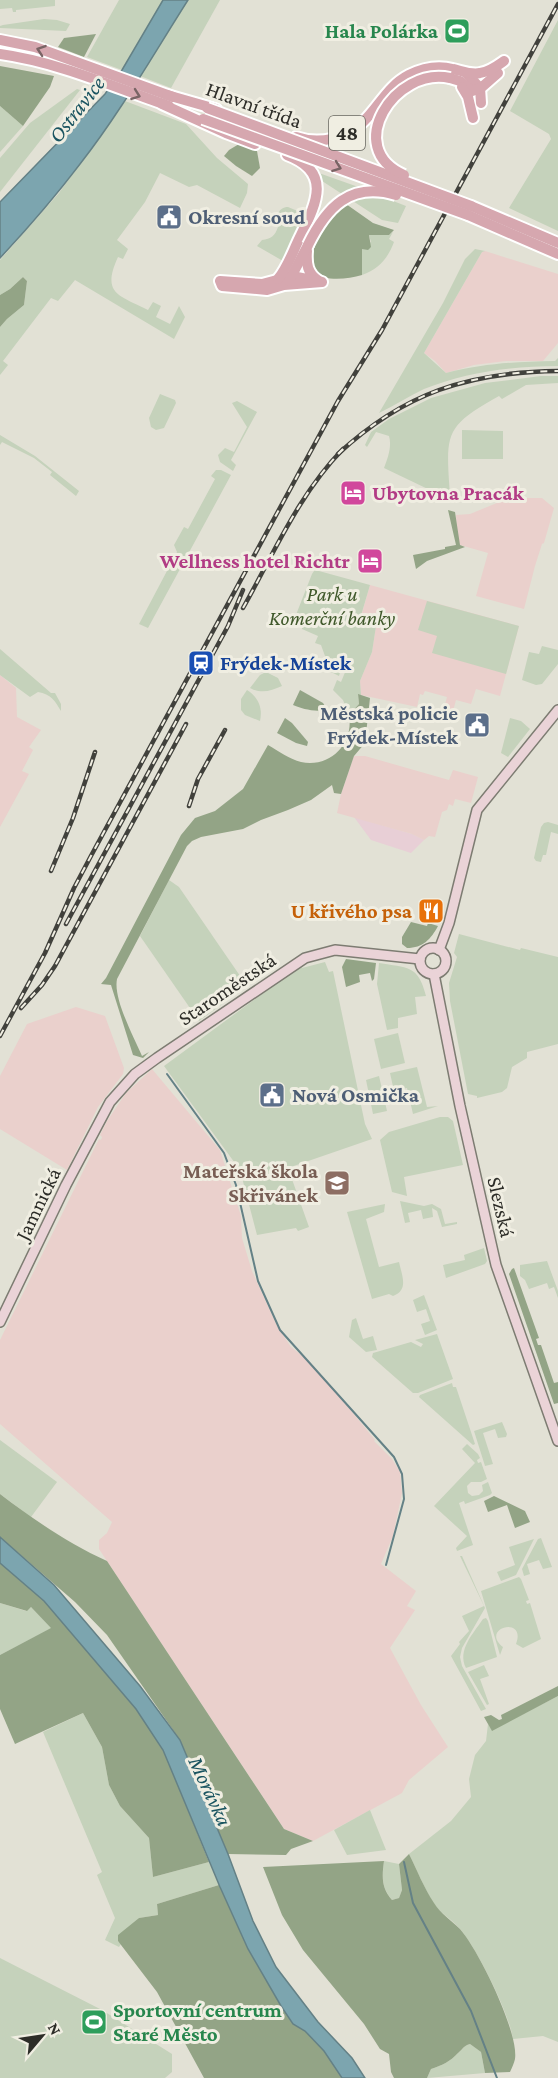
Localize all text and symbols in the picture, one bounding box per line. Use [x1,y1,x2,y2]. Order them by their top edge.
sports icon: Hala Polárka [442,16,472,46]
place label: Hala Polárka [325,19,439,43]
one-way arrow [36,44,47,57]
water label: Ostravice [43,71,110,147]
street label: Hlavní třída [203,77,305,133]
one-way arrow [130,87,141,100]
road number: 48 [329,116,365,150]
one-way arrow [331,160,342,173]
public building icon: Okresní soud [154,202,184,232]
place label: Okresní soud [188,205,306,229]
hotel icon: Ubytovna Pracák [338,478,368,508]
place label: Ubytovna Pracák [372,481,524,505]
hotel icon: Wellness hotel Richtr [355,546,385,576]
place label: Wellness hotel Richtr [159,549,351,573]
park label: Park u Komerční banky [269,582,395,630]
station icon: Frýdek-Místek [186,648,216,678]
place label: Frýdek-Místek [220,651,352,675]
place label: Městská policie Frýdek-Místek [320,701,459,749]
public building icon: Městská policie Frýdek-Místek [462,710,492,740]
restaurant icon: U křivého psa [416,896,446,926]
place label: U křivého psa [291,899,413,923]
street label: Staroměstská [174,947,281,1030]
public building icon: Nová Osmička [257,1080,287,1110]
place label: Nová Osmička [292,1083,420,1107]
place label: Mateřská škola Skřivánek [183,1159,319,1207]
street label: Jamnická [9,1164,66,1246]
school or university icon: Mateřská škola Skřivánek [322,1168,352,1198]
street label: Slezská [482,1174,520,1240]
water label: Morávka [183,1751,238,1830]
place label: Sportovní centrum Staré Město [113,1998,282,2046]
north arrow [12,2006,72,2066]
sports icon: Sportovní centrum Staré Město [79,2007,109,2037]
text: N [45,2020,65,2038]

